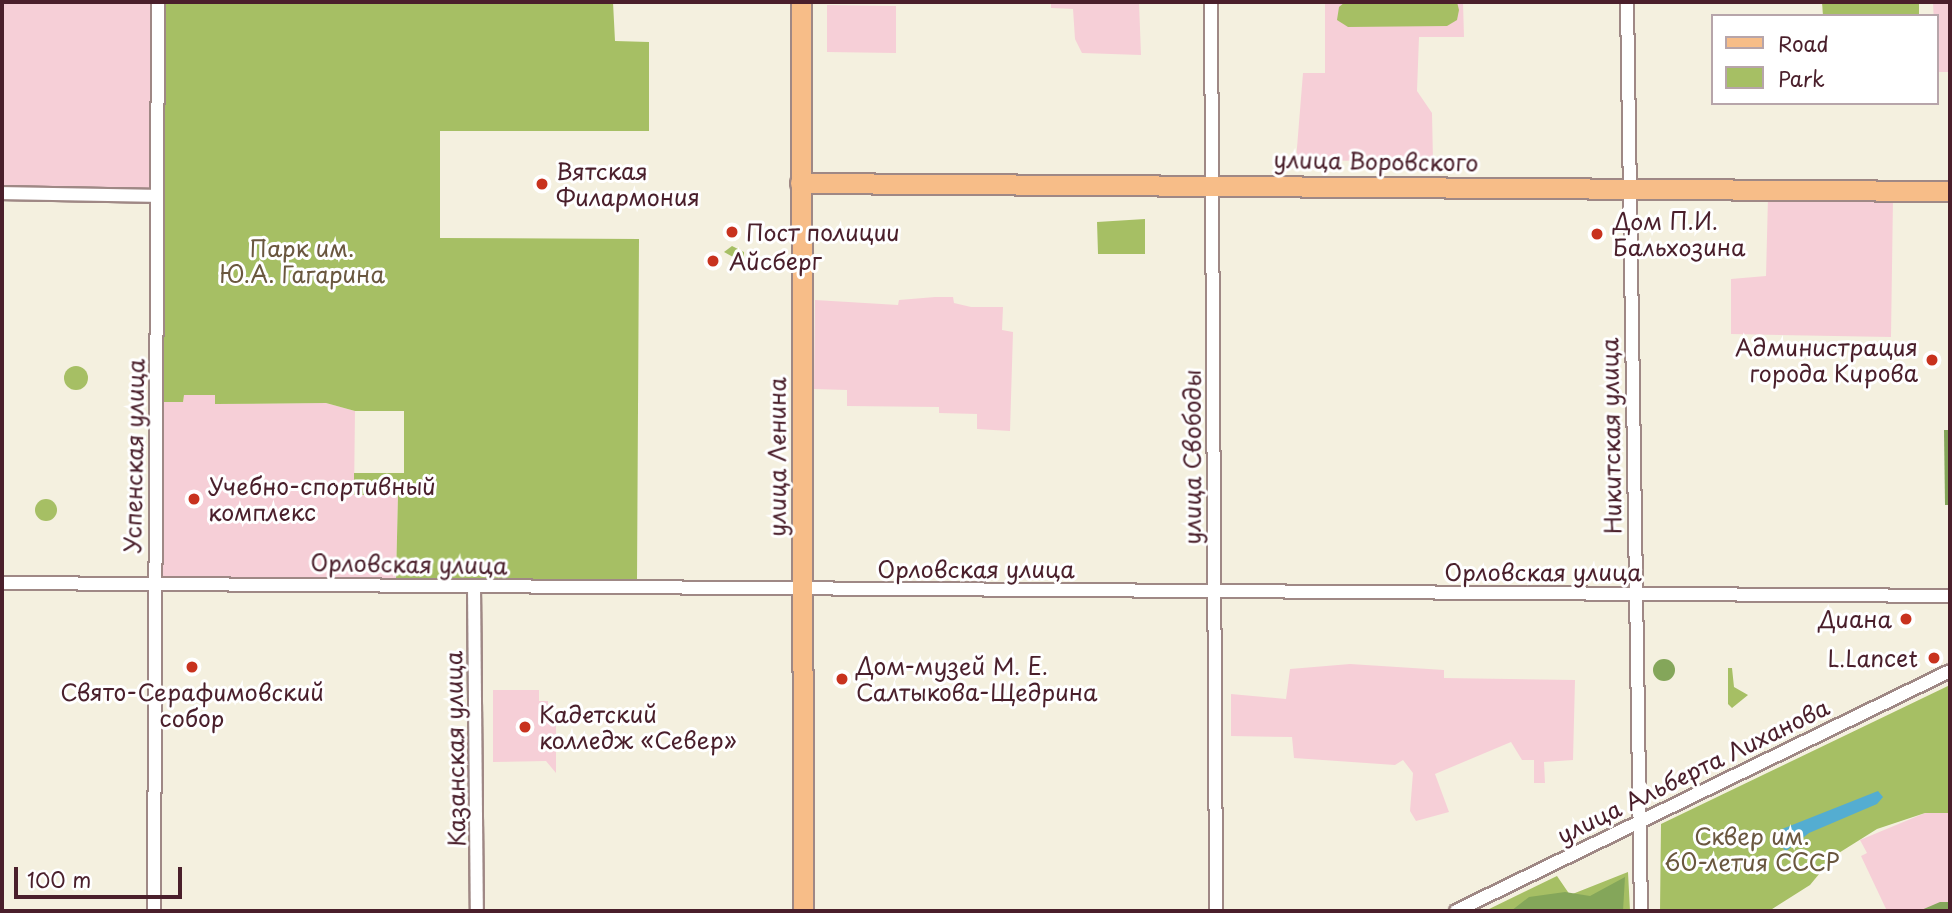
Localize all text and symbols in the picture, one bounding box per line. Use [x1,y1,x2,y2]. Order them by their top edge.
legend [1710,14,1938,105]
text: Road [1778,27,1829,59]
text: Park [1778,62,1825,94]
street label: улица Воровского [1273,145,1479,177]
place label: Вятская Филармония [556,157,700,211]
marker: Вятская Филармония [534,176,550,192]
place label: Дом П.И. Бальхозина [1613,207,1746,261]
place label: Пост полиции [746,218,900,246]
marker: Пост полиции [724,224,740,240]
marker: Дом П.И. Бальхозина [1587,224,1607,244]
park label: Парк им. Ю.А. Гагарина [219,234,385,288]
place label: Айсберг [729,247,822,275]
marker: Айсберг [703,251,723,271]
place label: Администрация города Кирова [1735,333,1918,387]
street label: Никитская улица [1595,337,1627,535]
marker: Администрация города Кирова [1924,352,1940,368]
street label: Успенская улица [118,358,150,554]
street label: улица Свободы [1178,369,1206,545]
street label: улица Ленина [763,377,791,537]
place label: Учебно-спортивный комплекс [208,472,436,526]
marker: Учебно-спортивный комплекс [186,491,202,507]
street label: Орловская улица [310,548,508,580]
street label: Орловская улица [877,555,1075,583]
street label: Орловская улица [1444,558,1642,586]
place label: Диана [1818,605,1892,633]
marker: Диана [1898,611,1914,627]
place label: L.Lancet [1827,644,1918,672]
marker: L.Lancet [1924,648,1944,668]
street label: Казанская улица [439,650,471,848]
place label: Дом-музей М. Е. Салтыкова-Щедрина [856,652,1097,706]
marker: Свято-Серафимовский собор [184,659,200,675]
marker: Дом-музей М. Е. Салтыкова-Щедрина [834,671,850,687]
place label: Свято-Серафимовский собор [60,678,324,732]
street label: улица Альберта Лиханова [1552,693,1834,849]
place label: Кадетский колледж «Север» [539,700,737,754]
marker: Кадетский колледж «Север» [517,719,533,735]
park label: Сквер им. 60-летия СССР [1665,822,1839,876]
scale bar [18,853,186,897]
text: 100 m [27,863,91,895]

